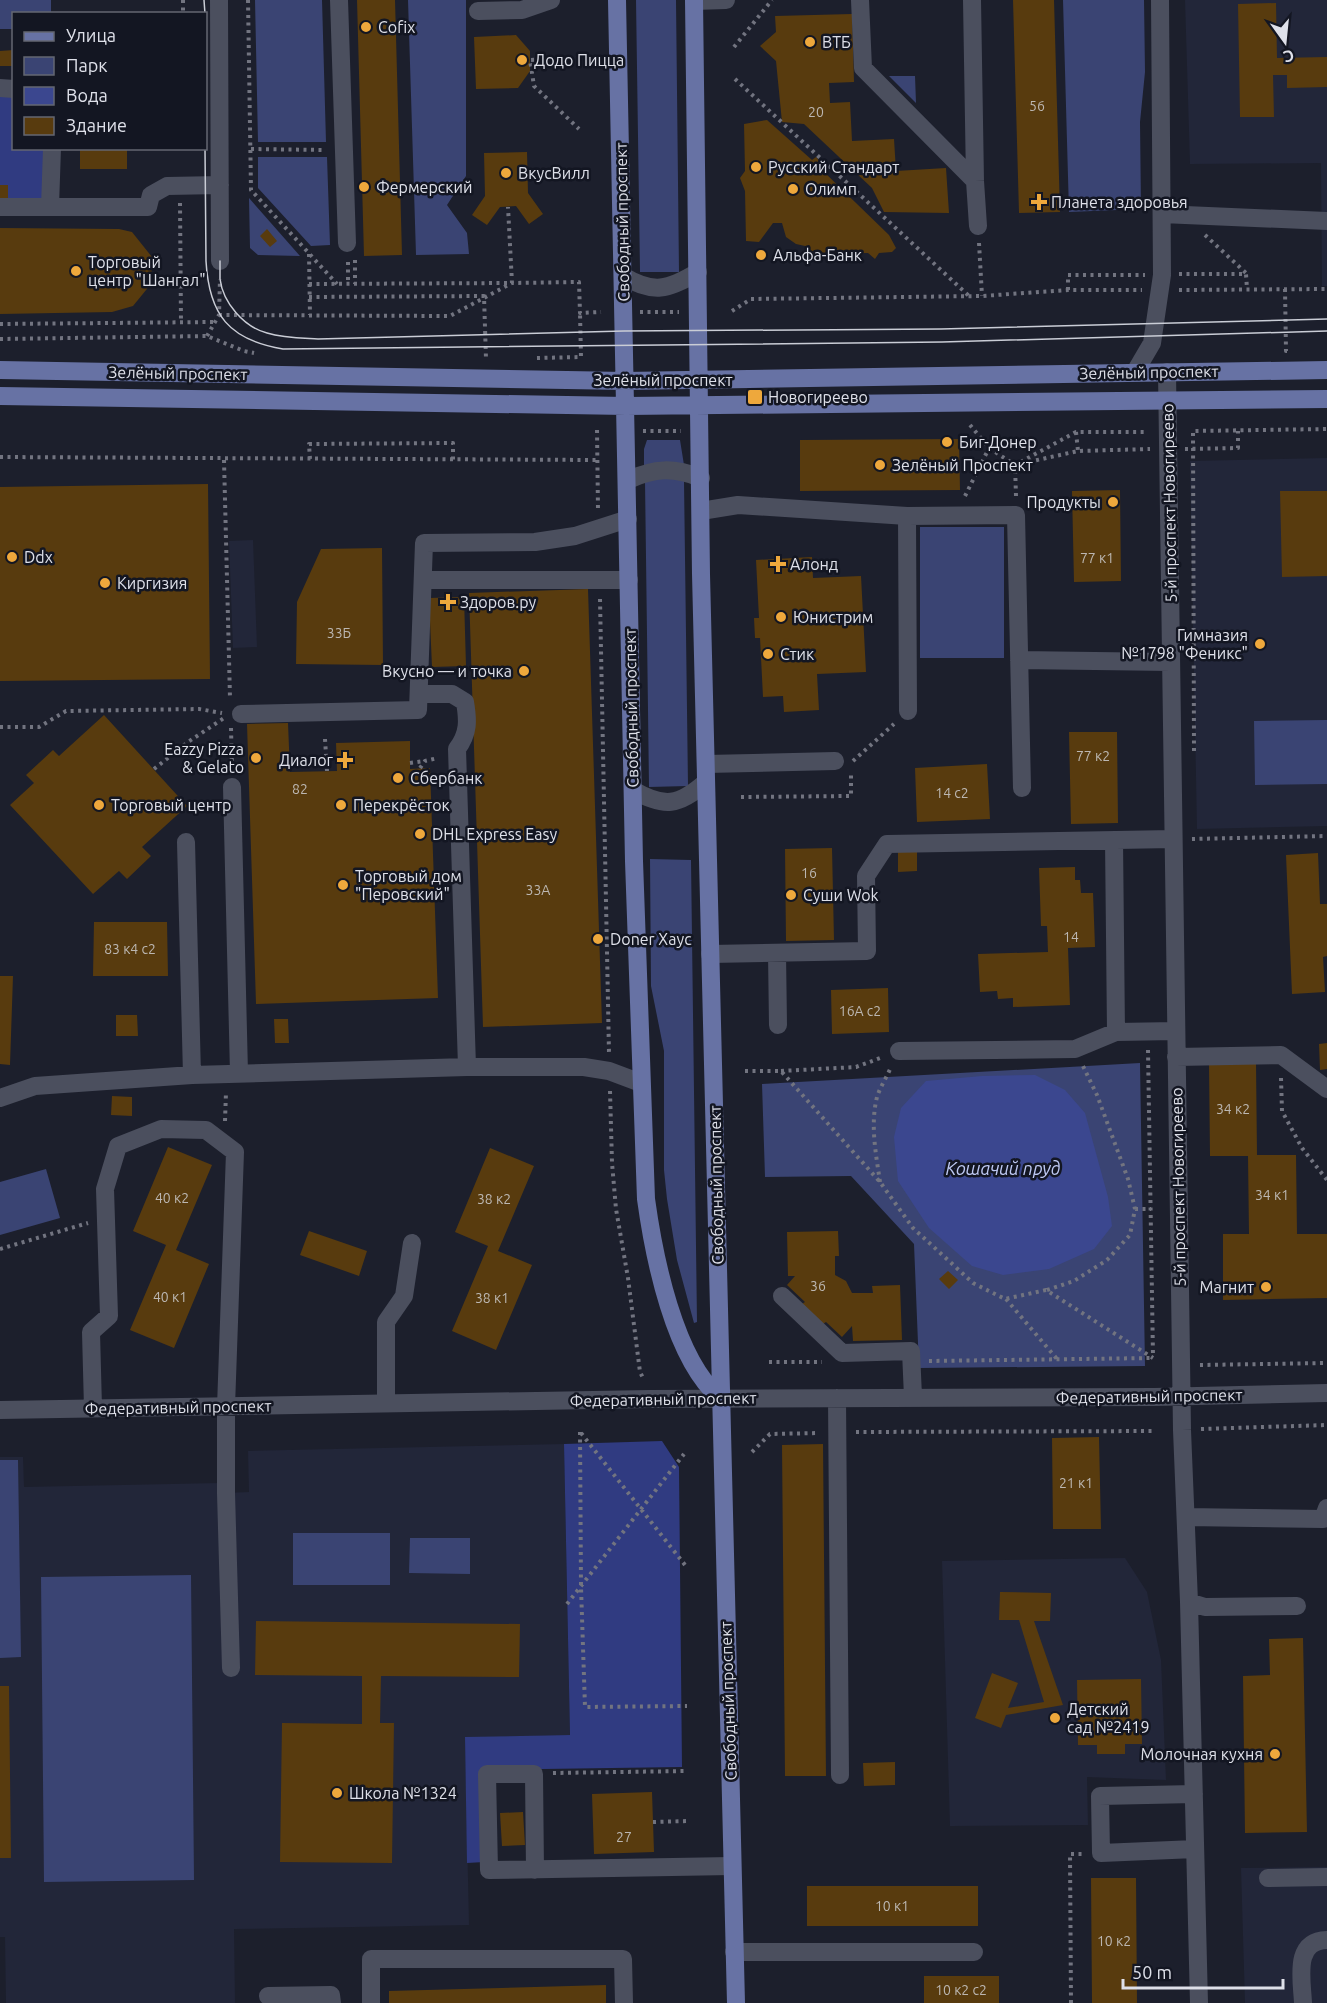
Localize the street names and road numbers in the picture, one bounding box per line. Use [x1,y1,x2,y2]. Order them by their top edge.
street label: Свободный проспект [612,142,632,302]
street label: Зелёный проспект [1079,362,1219,382]
street label: Зелёный проспект [108,363,248,383]
street label: Зелёный проспект [593,371,733,389]
street label: 5-й проспект Новогиреево [1158,403,1180,603]
street label: Свободный проспект [621,628,641,788]
street label: 5-й проспект Новогиреево [1167,1087,1189,1287]
street label: Свободный проспект [706,1105,726,1265]
street label: Федеративный проспект [1055,1385,1243,1407]
street label: Федеративный проспект [569,1388,757,1410]
street label: Федеративный проспект [84,1396,272,1418]
street label: Свободный проспект [716,1621,740,1781]

